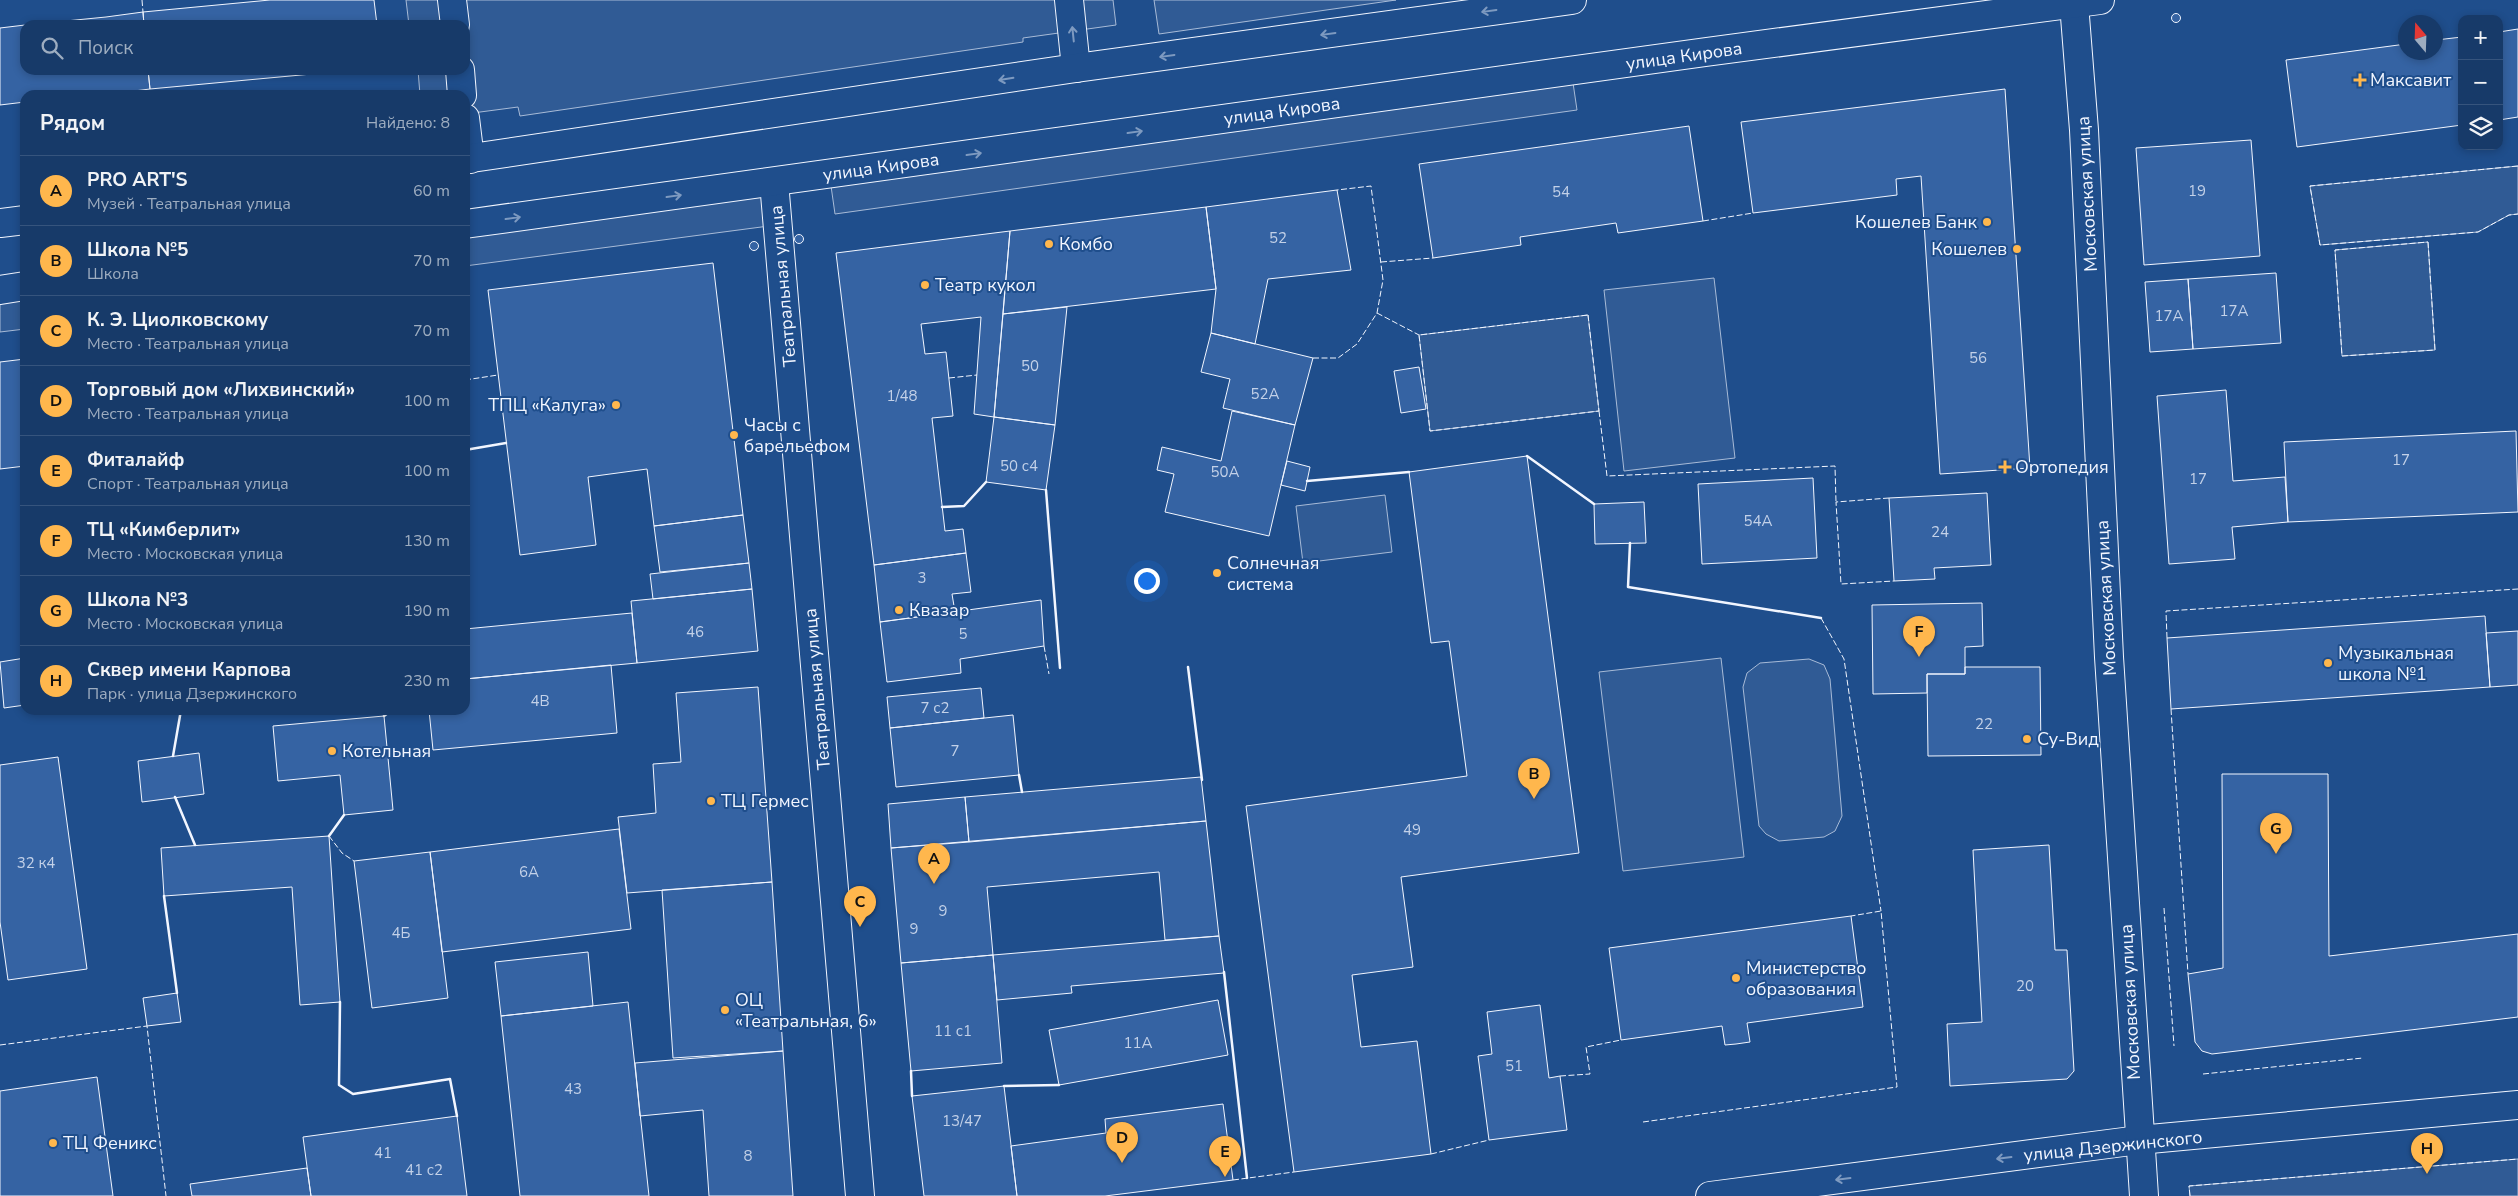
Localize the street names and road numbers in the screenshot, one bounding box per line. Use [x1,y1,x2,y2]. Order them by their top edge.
street label: улица Кирова [1624,36,1744,76]
street label: улица Кирова [1222,91,1342,131]
street label: Московская улица [2071,116,2103,272]
street label: улица Кирова [821,147,941,187]
street label: Театральная улица [764,204,802,368]
street label: Московская улица [2090,520,2122,676]
street label: Театральная улица [798,607,836,771]
street label: Московская улица [2114,924,2146,1080]
street label: улица Дзержинского [2022,1125,2204,1167]

